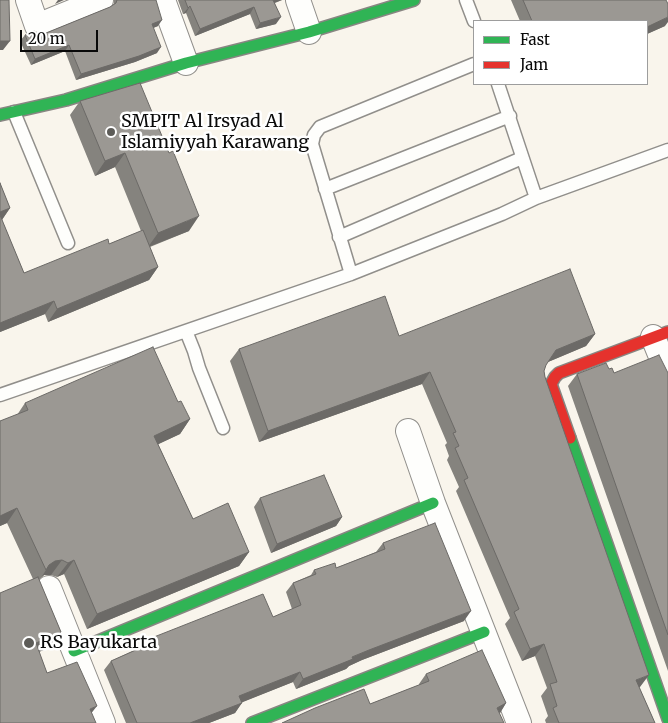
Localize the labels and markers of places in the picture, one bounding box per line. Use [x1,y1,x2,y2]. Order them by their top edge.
place label: SMPIT Al Irsyad Al Islamiyyah Karawang [121,111,309,154]
marker: SMPIT Al Irsyad Al Islamiyyah Karawang [105,126,117,138]
place label: RS Bayukarta [40,632,157,654]
marker: RS Bayukarta [22,636,36,650]

